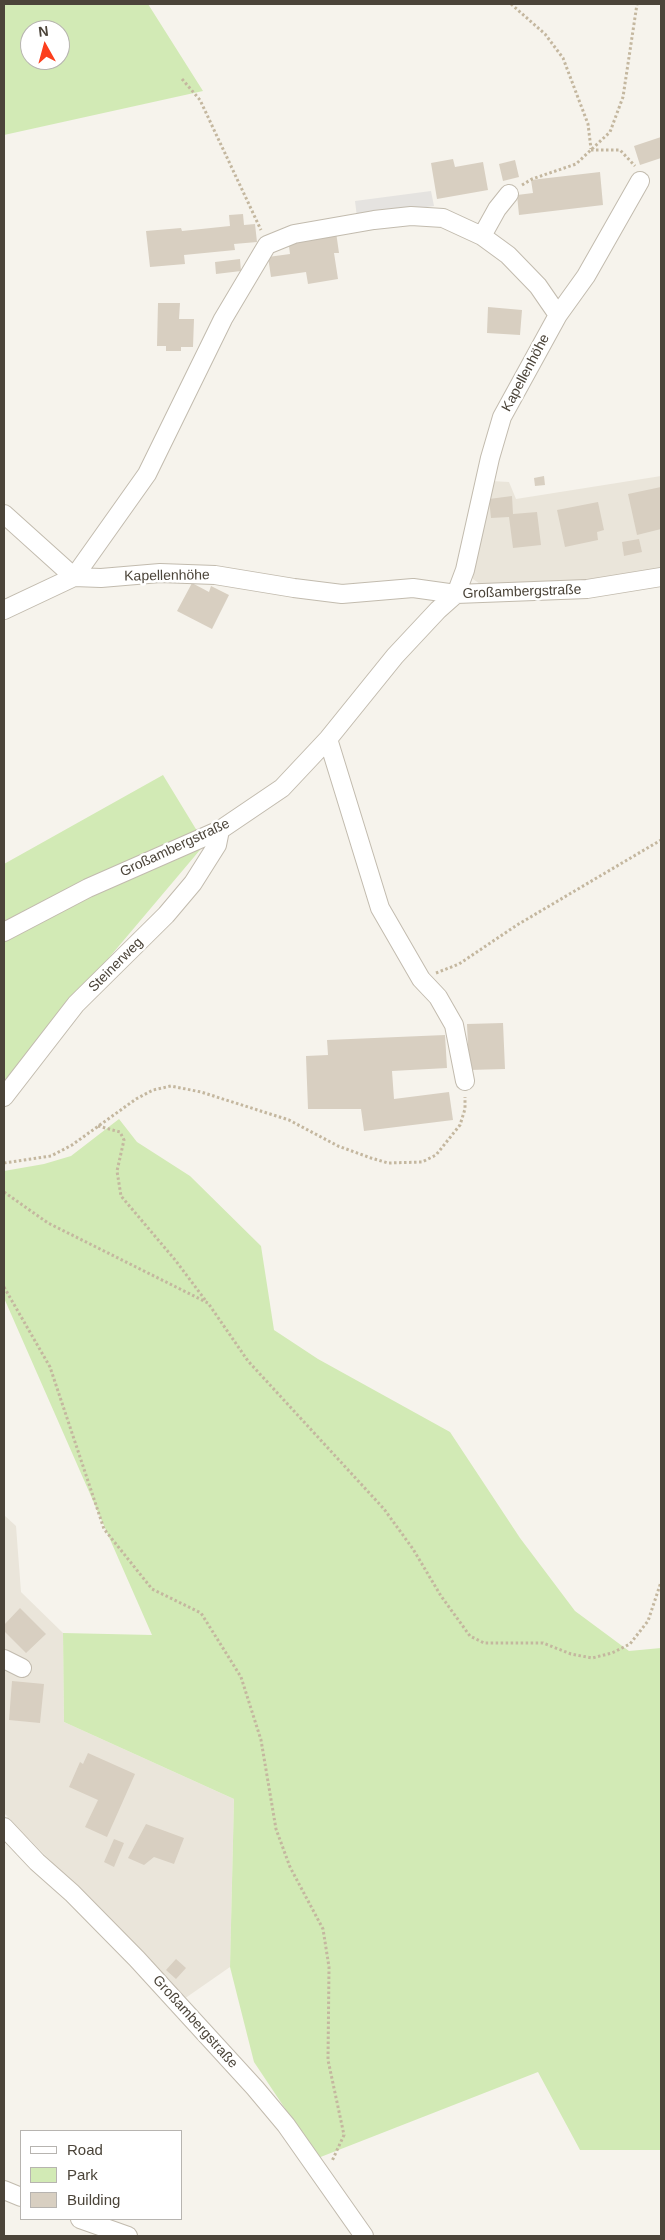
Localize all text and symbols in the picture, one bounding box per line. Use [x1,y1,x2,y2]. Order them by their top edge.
north arrow [20,20,70,70]
text: N [37,23,49,40]
street label: Kapellenhöhe [498,331,554,415]
street label: Kapellenhöhe [124,567,210,585]
street label: Großambergstraße [462,582,582,602]
street label: Großambergstraße [118,815,232,881]
street label: Steinerweg [85,934,147,996]
street label: Großambergstraße [149,1972,241,2072]
legend [20,2130,182,2220]
text: Road [67,2141,103,2158]
text: Park [67,2166,98,2183]
text: Building [67,2191,120,2208]

